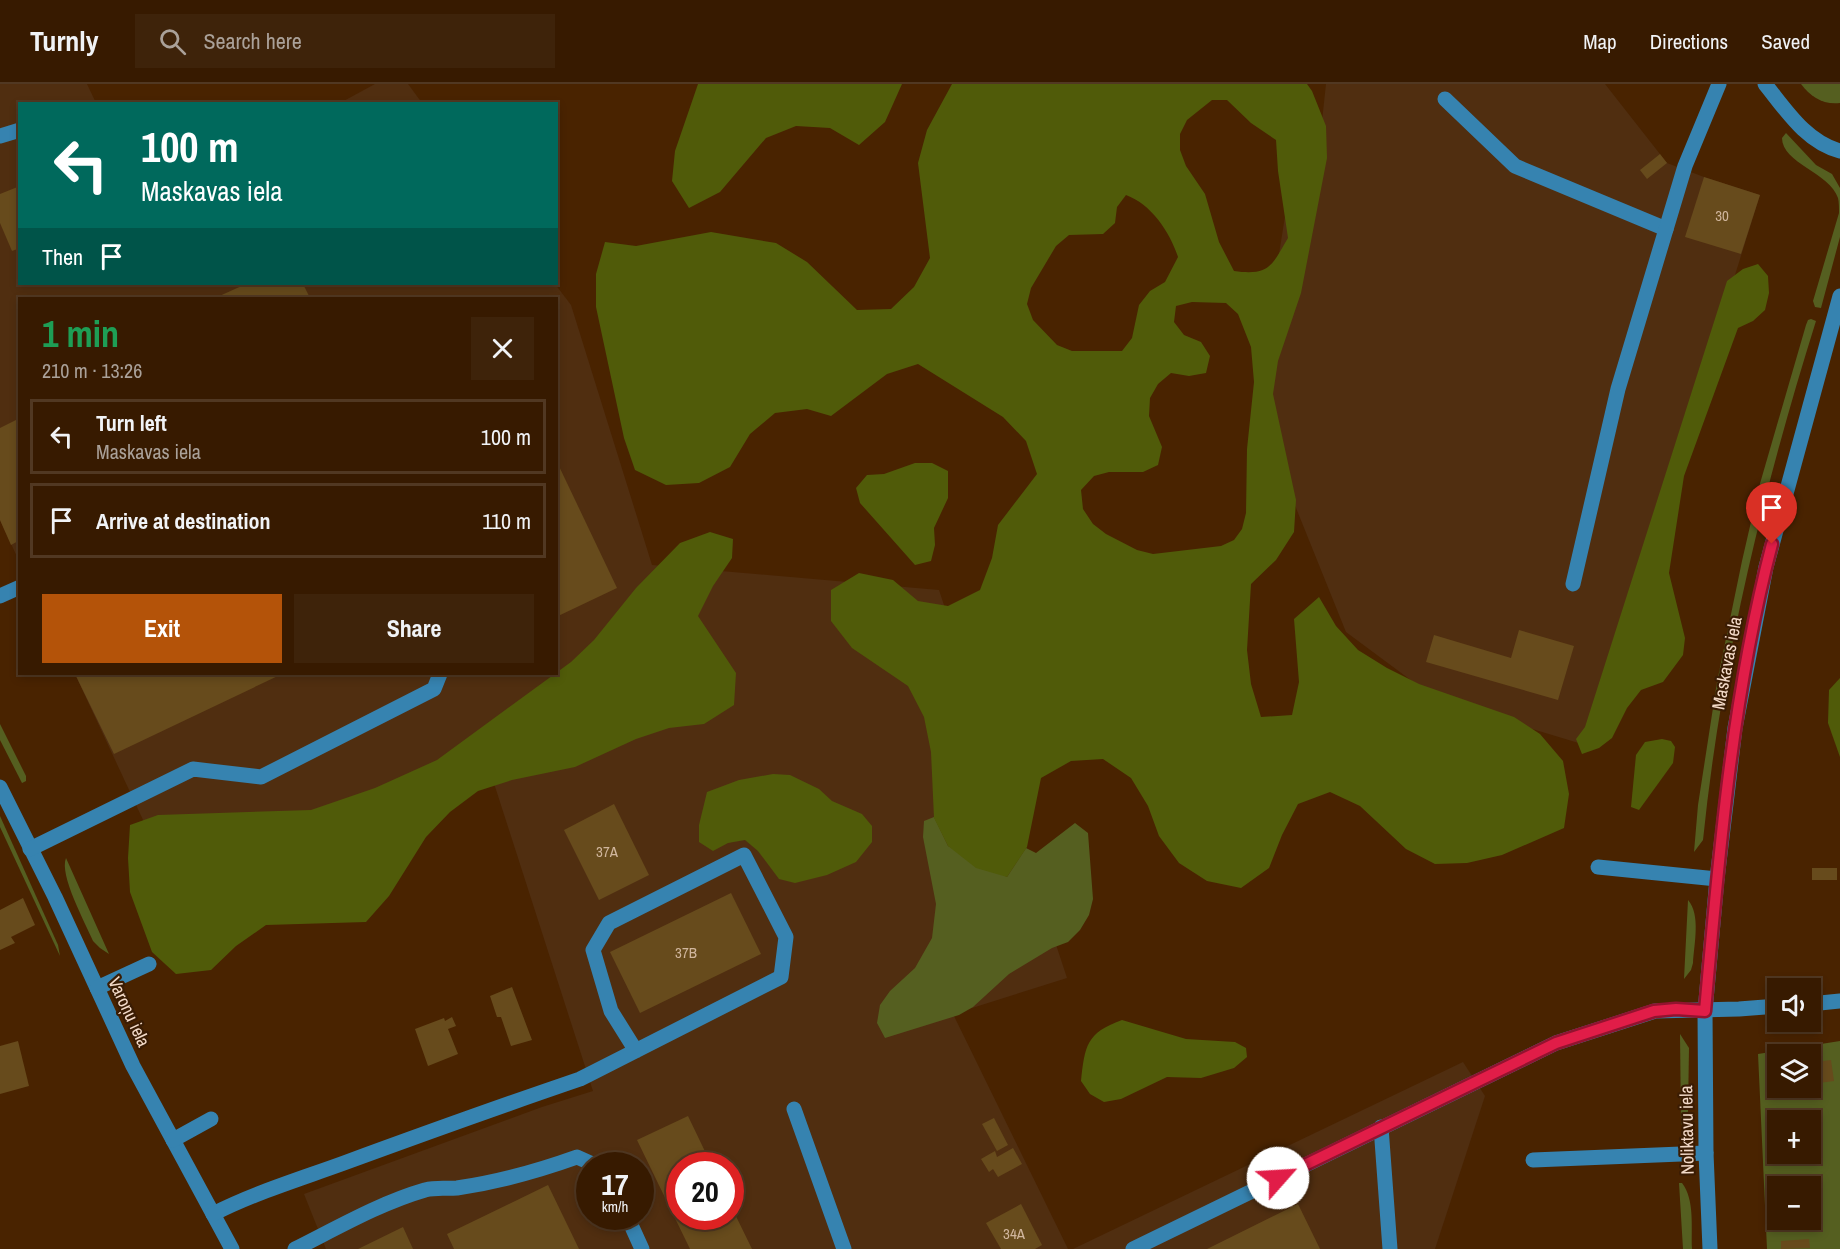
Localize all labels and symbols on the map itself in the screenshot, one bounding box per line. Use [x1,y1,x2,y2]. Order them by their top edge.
house number: 30 [1715,205,1729,226]
pin [1746,482,1797,544]
street label: Maskavas iela [1705,614,1748,712]
house number: 37A [596,841,619,862]
house number: 37B [675,942,697,963]
street label: Varoņu iela [102,973,157,1051]
street label: Noliktavu iela [1673,1085,1700,1175]
position arrow [1246,1146,1310,1210]
speed limit sign: 20 [666,1152,744,1230]
house number: 34A [1003,1223,1026,1244]

